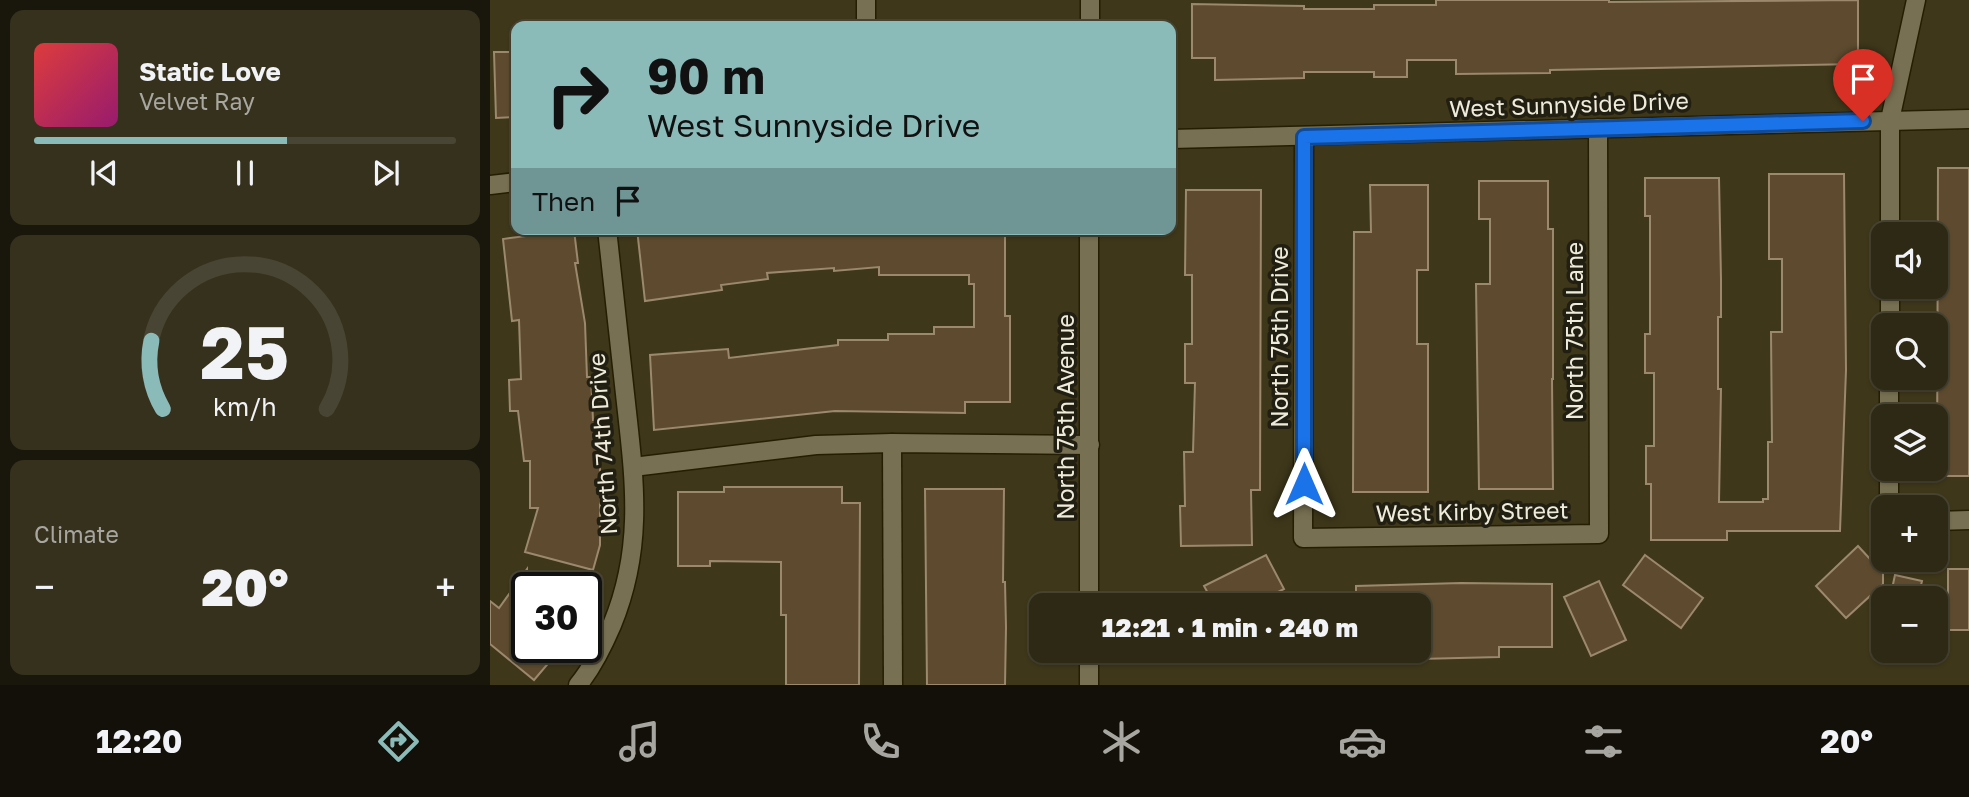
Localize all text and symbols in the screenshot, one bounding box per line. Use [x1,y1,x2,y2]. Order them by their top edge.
text: 90 m [647,46,765,105]
icon: right [532,49,623,140]
pin [1833,49,1893,121]
text: Static Love [139,56,281,87]
icon: arrive [1844,60,1882,98]
street label: West Sunnyside Drive [1449,86,1689,122]
text: Velvet Ray [139,87,255,115]
text: West Sunnyside Drive [647,106,980,144]
icon: previous [85,154,123,192]
icon: pause [226,154,264,192]
icon: next [367,154,405,192]
icon: arrive [609,182,647,220]
text: Then [532,186,595,217]
map controls [1871,222,1948,663]
button: sound [1871,222,1948,299]
street label: North 75th Lane [1560,242,1588,420]
street label: North 75th Drive [1265,246,1293,428]
text: 25 [201,308,289,395]
button: search [1871,313,1948,390]
street label: North 75th Avenue [1051,314,1079,520]
street label: North 74th Drive [582,352,622,536]
text: km/h [213,390,277,421]
button: layers [1871,404,1948,481]
position arrow [1267,447,1341,521]
street label: West Kirby Street [1375,495,1569,527]
button: + [1871,495,1948,572]
text: Climate [34,520,119,548]
text: 20° [202,555,288,617]
text: − [34,564,55,609]
text: + [435,564,456,609]
speed limit sign: 30 [511,572,602,663]
button: − [1871,586,1948,663]
text: 12:21 · 1 min · 240 m [1102,612,1358,643]
icon: directions [374,717,423,766]
icon: music [615,717,664,766]
icon: phone [856,717,905,766]
icon: climate [1097,717,1146,766]
icon: car [1338,717,1387,766]
icon: filters [1579,717,1628,766]
text: 12:20 [96,722,183,760]
text: 20° [1820,722,1873,760]

